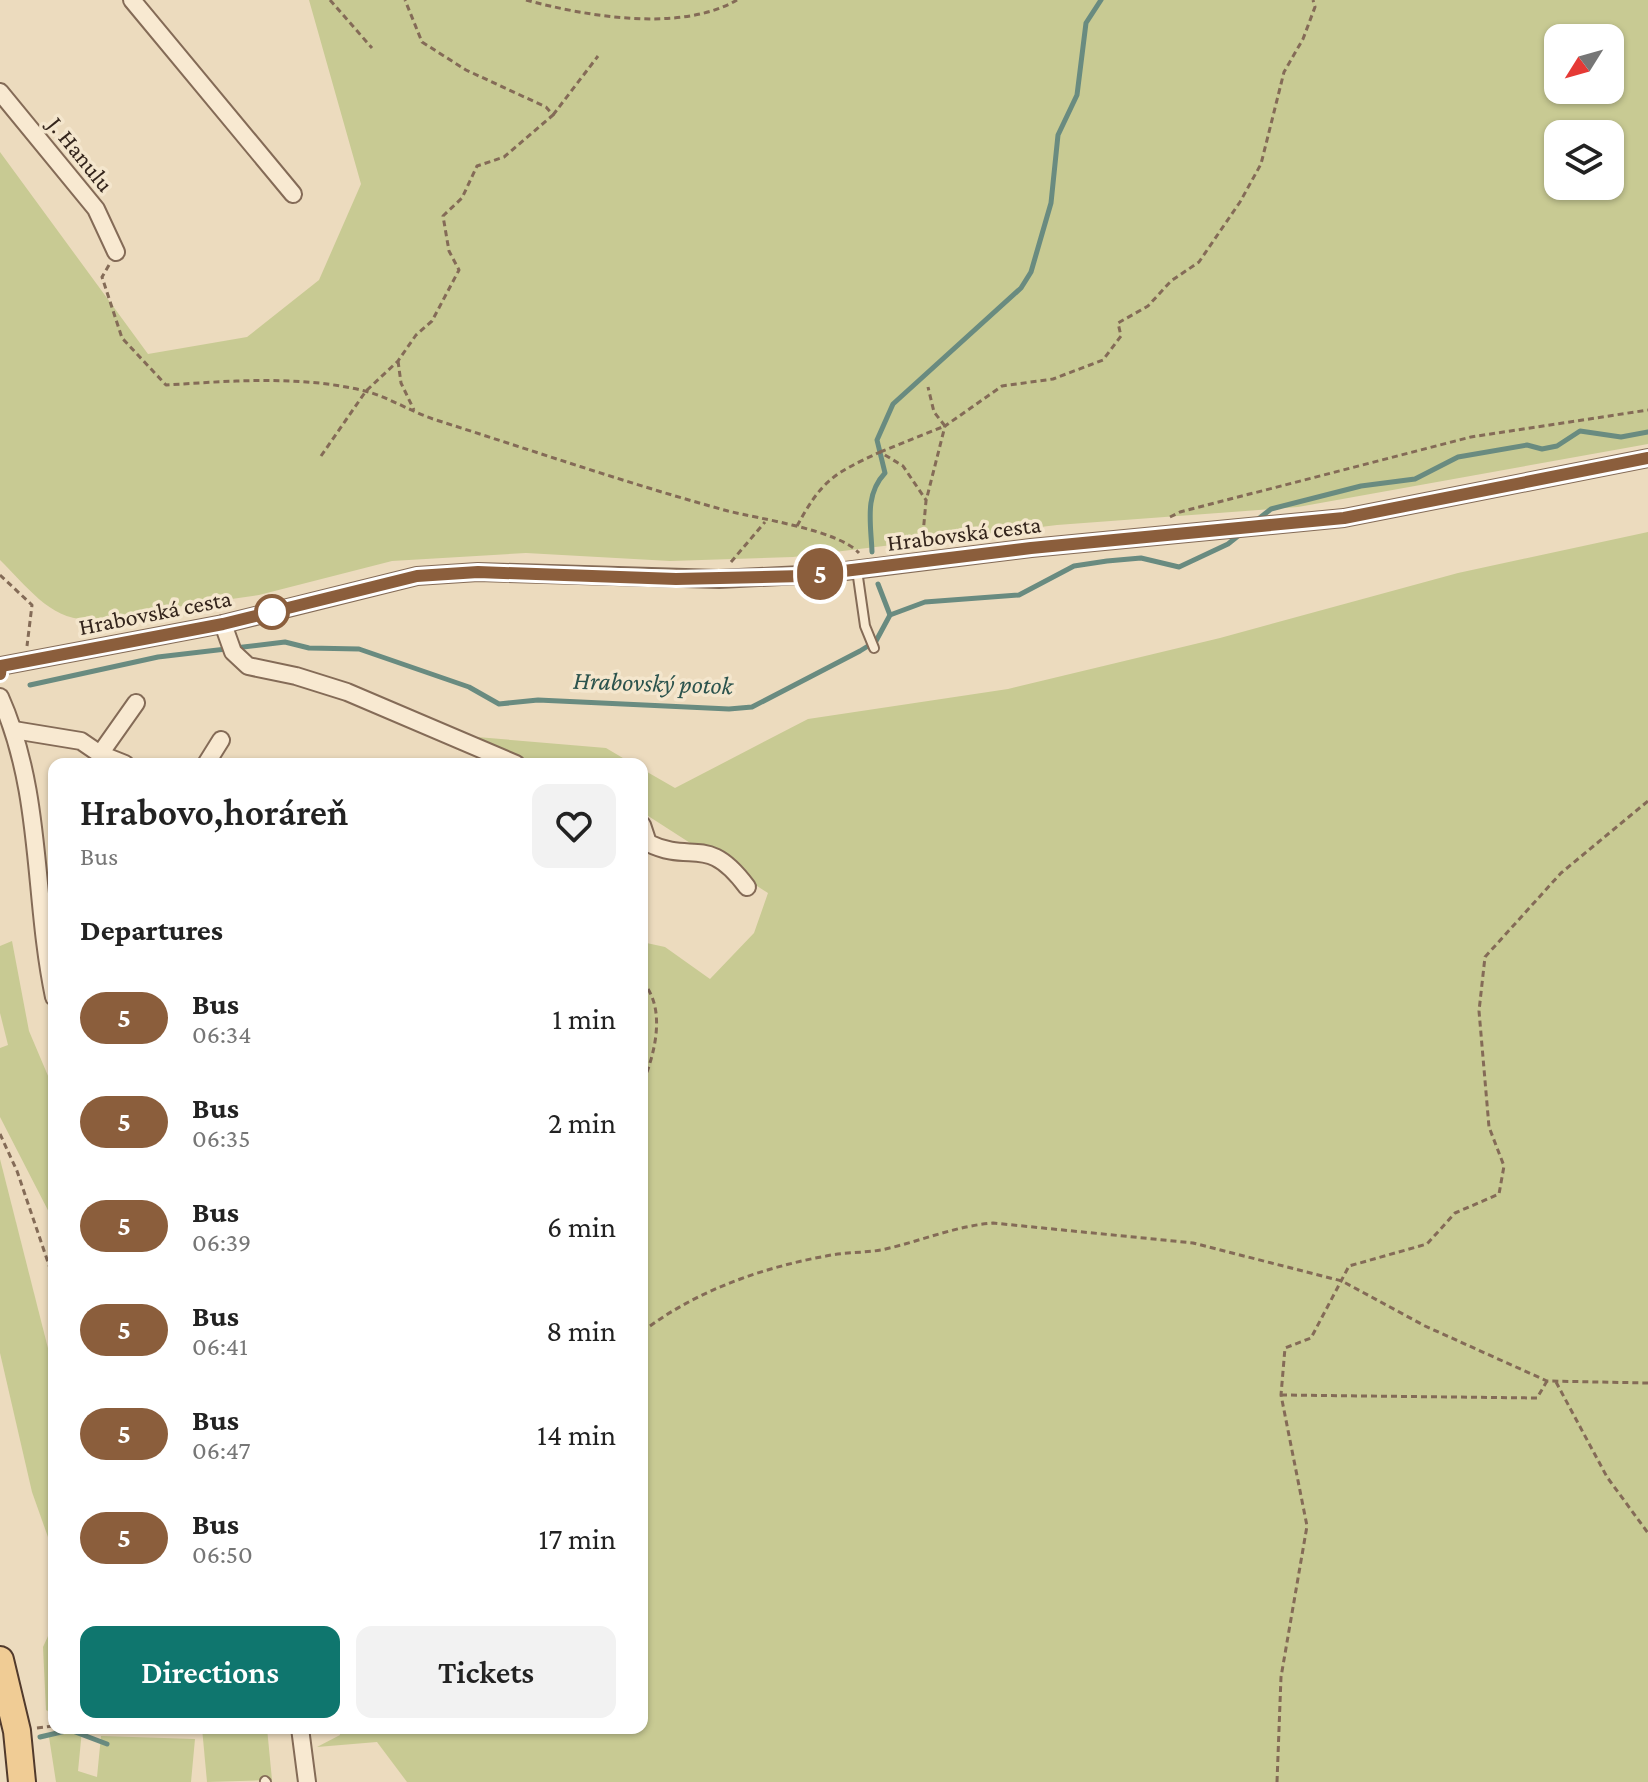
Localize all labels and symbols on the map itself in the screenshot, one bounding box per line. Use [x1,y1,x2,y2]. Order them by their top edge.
north arrow [1544,24,1624,104]
street label: J. Hanulu [41,110,120,197]
street label: Hrabovská cesta [885,510,1043,556]
line badge: 5 [794,548,846,600]
street label: Hrabovská cesta [76,584,234,640]
unlabelled marker [255,595,289,629]
water label: Hrabovský potok [573,666,735,700]

